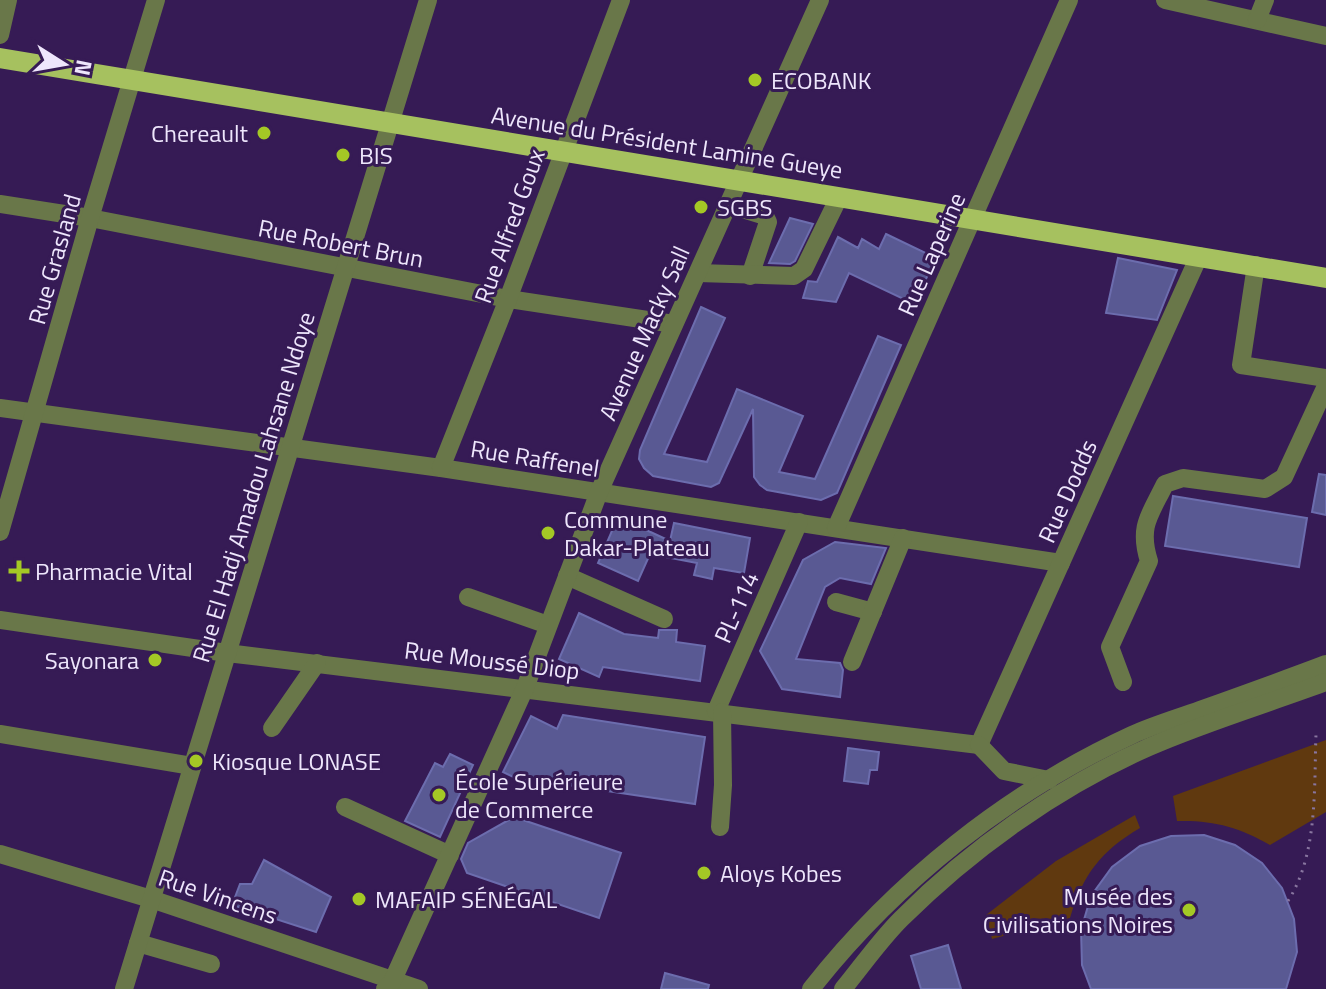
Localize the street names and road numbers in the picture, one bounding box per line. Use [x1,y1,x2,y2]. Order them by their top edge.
street label: Avenue du Président Lamine Gueye [489,96,845,188]
street label: Rue Alfred Goux [464,144,554,308]
street label: Rue Laperine [888,187,974,321]
street label: Rue Grasland [18,189,90,329]
street label: Rue Robert Brun [255,209,427,277]
street label: Avenue Macky Sall [589,240,699,426]
street label: Rue El Hadj Amadou Lahsane Ndoye [182,307,324,667]
street label: Rue Raffenel [468,430,602,486]
street label: Rue Dodds [1028,434,1106,548]
street label: PL-114 [704,566,768,648]
street label: Rue Moussé Diop [402,631,582,689]
street label: Rue Vincens [154,859,282,933]

